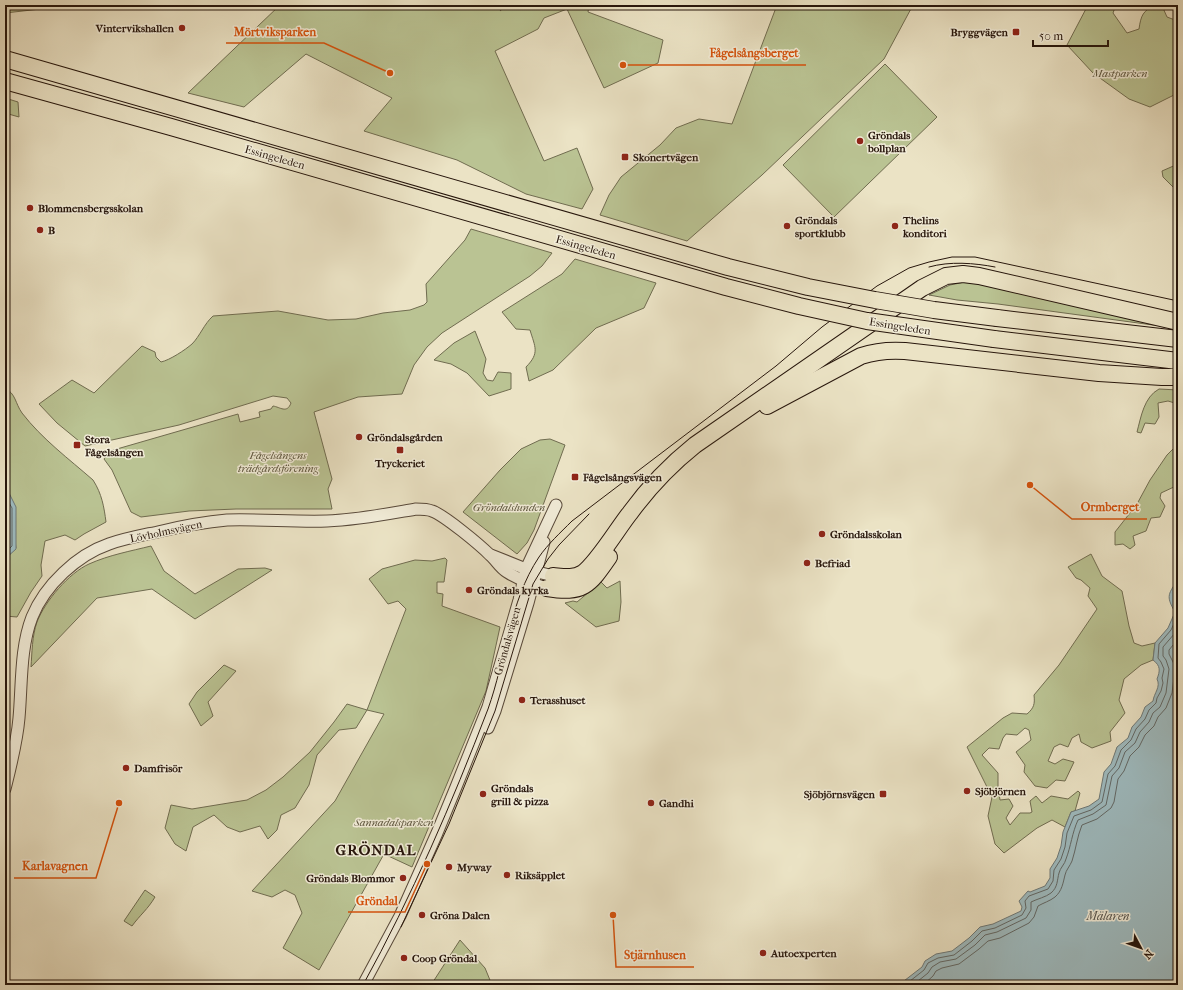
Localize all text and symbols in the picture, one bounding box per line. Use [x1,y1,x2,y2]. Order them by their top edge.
callout: Mörtviksparken [226,19,324,43]
place label: Vintervikshallen [95,22,175,35]
scale bar [1033,22,1108,48]
marker: Vintervikshallen [177,23,187,33]
text: Mörtviksparken [233,25,317,40]
place label: Bryggvägen [950,26,1009,39]
marker: Bryggvägen [1011,27,1021,37]
text: 50 m [1039,29,1063,43]
callout: Fågelsångsberget [701,41,806,65]
text: Fågelsångsberget [708,46,799,61]
park label: Mastparken [1092,67,1147,80]
place label: Gröndals bollplan [867,129,910,155]
marker: Gröndals bollplan [855,136,865,146]
street label: Essingeleden [243,143,307,172]
place label: Skonertvägen [633,151,699,164]
marker: Skonertvägen [620,152,630,162]
place label: Blommensbergsskolan [38,202,144,215]
marker: Blommensbergsskolan [25,203,35,213]
place label: Gröndals sportklubb [795,214,846,240]
place label: Thelins konditori [902,214,948,240]
marker: Gröndals sportklubb [782,221,792,231]
marker: Thelins konditori [890,221,900,231]
place label: B [48,224,55,237]
marker: B [35,225,45,235]
street label: Essingeleden [554,233,618,262]
street label: Essingeleden [868,315,932,338]
place label: Gröndalsgården [367,431,443,444]
marker: Gröndalsgården [354,432,364,442]
place label: Stora Fågelsången [84,433,144,459]
marker: Stora Fågelsången [72,440,82,450]
marker: Tryckeriet [395,445,405,455]
park label: Fågelsångens trädgårdsförening [238,449,319,475]
place label: Tryckeriet [374,457,426,470]
place label: Fågelsångsvägen [582,471,663,484]
marker: Fågelsångsvägen [570,472,580,482]
callout: Ormberget [1072,495,1147,519]
text: Ormberget [1081,500,1140,515]
park label: Gröndalslunden [473,501,545,514]
street label: Lövholmsvägen [129,517,204,545]
place label: Gröndalsskolan [830,528,903,541]
marker: Gröndalsskolan [817,529,827,539]
place label: Befriad [815,557,851,570]
marker: Befriad [802,558,812,568]
place label: Gröndals kyrka [477,584,550,597]
marker: Gröndals kyrka [464,585,474,595]
street label: Gröndalsvägen [491,605,524,677]
place label: Terasshuset [529,694,587,707]
marker: Terasshuset [517,695,527,705]
place label: Damfrisör [133,762,183,775]
marker: Damfrisör [121,763,131,773]
place label: Gröndals grill & pizza [491,782,550,808]
place label: Sjöbjörnen [975,785,1026,798]
marker: Sjöbjörnen [962,786,972,796]
place label: Sjöbjörnsvägen [804,788,876,801]
marker: Gröndals grill & pizza [478,789,488,799]
marker: Sjöbjörnsvägen [878,789,888,799]
place label: Gandhi [659,797,694,810]
marker: Gandhi [646,798,656,808]
park label: Sannadalsparken [353,816,434,829]
district label: GRÖNDAL [336,841,416,859]
callout: Karlavagnen [14,854,96,878]
text: Karlavagnen [22,859,89,874]
place label: Myway [456,861,493,874]
marker: Myway [444,862,454,872]
place label: Riksäpplet [515,869,566,882]
marker: Riksäpplet [502,870,512,880]
place label: Gröndals Blommor [306,872,395,885]
marker: Gröndals Blommor [398,873,408,883]
callout: Gröndal [348,888,405,912]
text: Gröndal [356,894,399,908]
place label: Gröna Dalen [430,909,491,922]
water label: Mälaren [1086,909,1130,923]
marker: Gröna Dalen [417,910,427,920]
north arrow [1121,928,1161,968]
callout: Stjärnhusen [616,943,694,967]
place label: Autoexperten [770,947,837,960]
text: N [1140,947,1156,962]
text: Stjärnhusen [624,948,687,962]
marker: Autoexperten [758,948,768,958]
place label: Coop Gröndal [412,952,478,965]
marker: Coop Gröndal [399,953,409,963]

